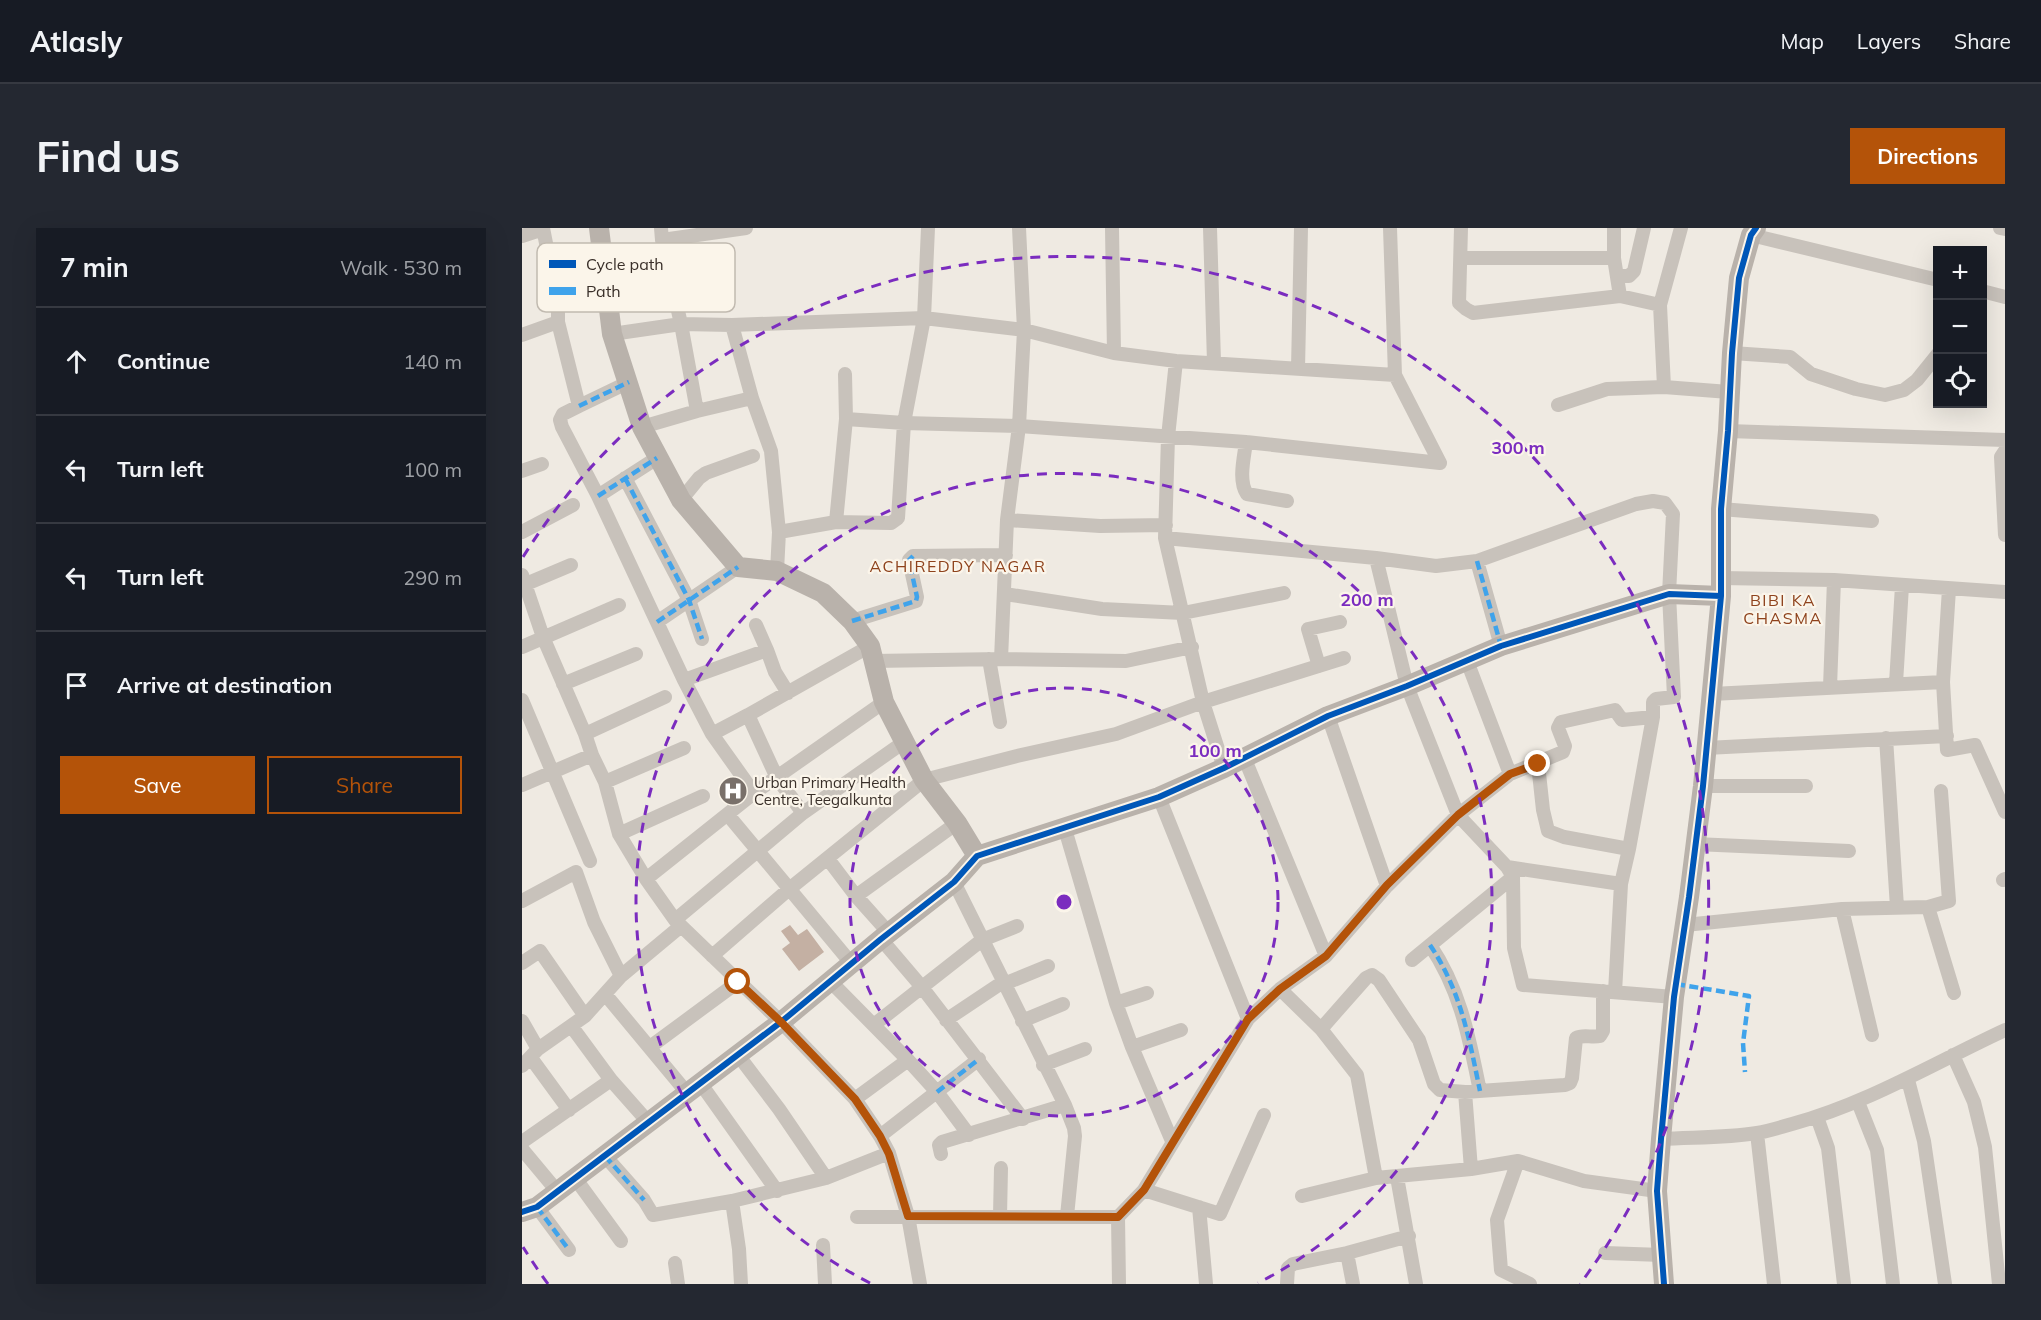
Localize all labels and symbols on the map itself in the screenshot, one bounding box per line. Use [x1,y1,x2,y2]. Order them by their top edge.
legend [537,243,735,312]
text: Cycle path [586,254,664,274]
text: Path [586,281,621,301]
text: 300 m [1491,436,1545,459]
district label: ACHIREDDY NAGAR [869,556,1047,576]
text: 200 m [1340,588,1394,611]
district label: BIBI KA CHASMA [1743,590,1823,628]
text: 100 m [1188,739,1242,762]
route end [1524,750,1550,776]
place label: Urban Primary Health Centre, Teegalkunta [754,773,906,809]
hospital icon: Urban Primary Health Centre, Teegalkunta [717,775,749,807]
centre of rings [1054,892,1074,912]
route start [724,968,750,994]

